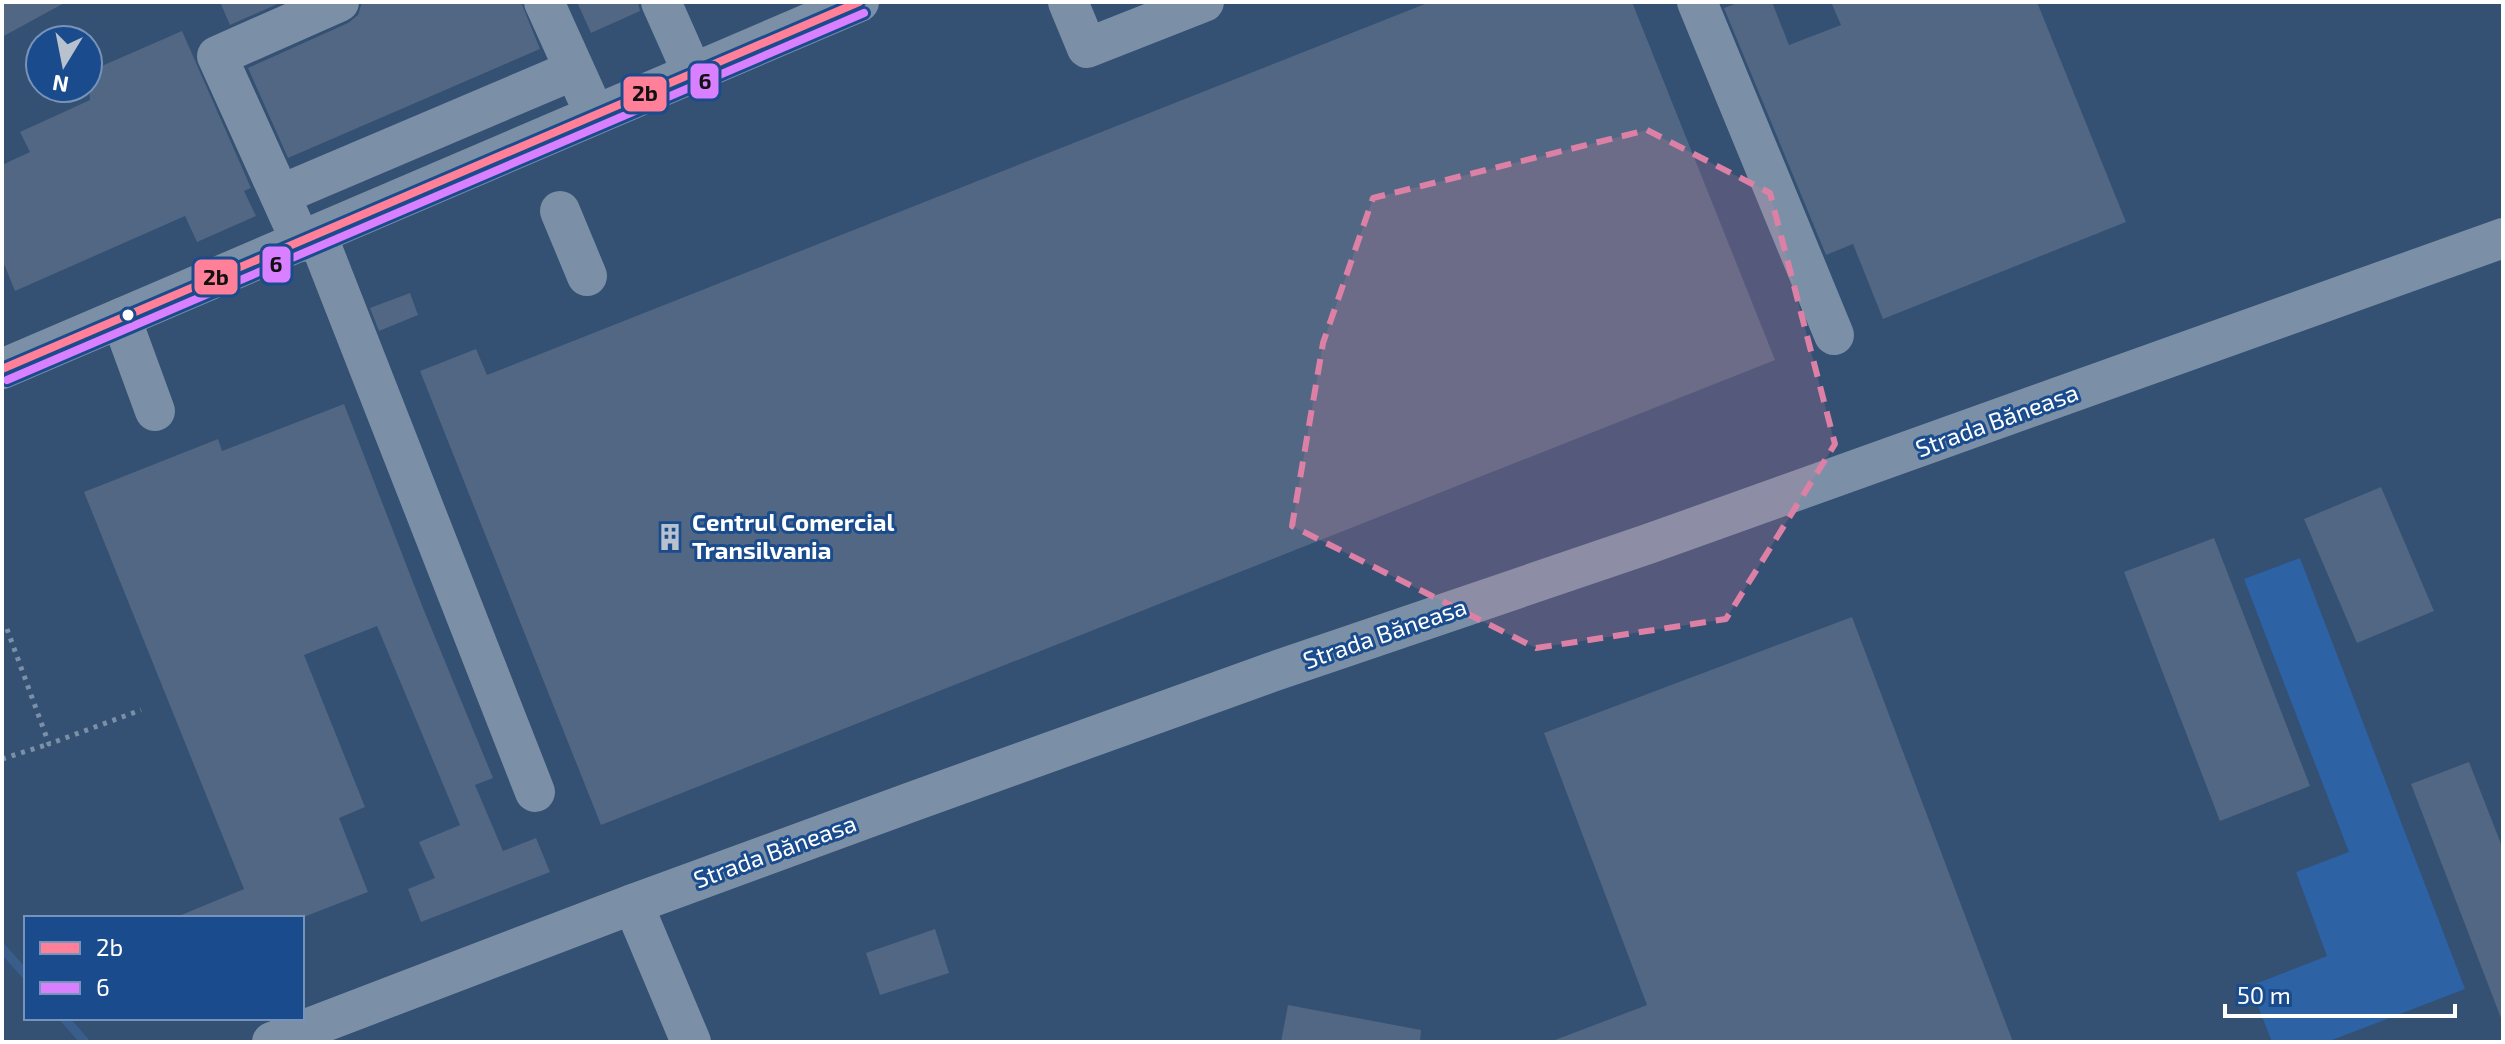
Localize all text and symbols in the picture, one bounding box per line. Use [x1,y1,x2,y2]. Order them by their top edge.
north arrow [24,24,104,104]
line badge: 6 [689,62,720,100]
text: 6 [699,67,712,93]
text: N [50,70,70,99]
line badge: 2b [622,75,668,113]
text: 2b [632,79,658,105]
line badge: 6 [261,245,292,284]
text: 6 [270,250,283,276]
line badge: 2b [193,258,239,296]
text: 2b [203,263,229,289]
unlabelled marker [120,307,136,323]
street label: Strada Băneasa [1911,377,2082,462]
place label: Centrul Comercial Transilvania [692,507,894,564]
building icon: Centrul Comercial Transilvania [655,522,685,552]
street label: Strada Băneasa [1299,591,1470,674]
street label: Strada Băneasa [689,808,860,893]
legend [24,916,304,1020]
text: 2b [96,932,123,961]
scale bar [2225,968,2455,1018]
text: 6 [96,972,110,1001]
text: 50 m [2237,980,2291,1009]

